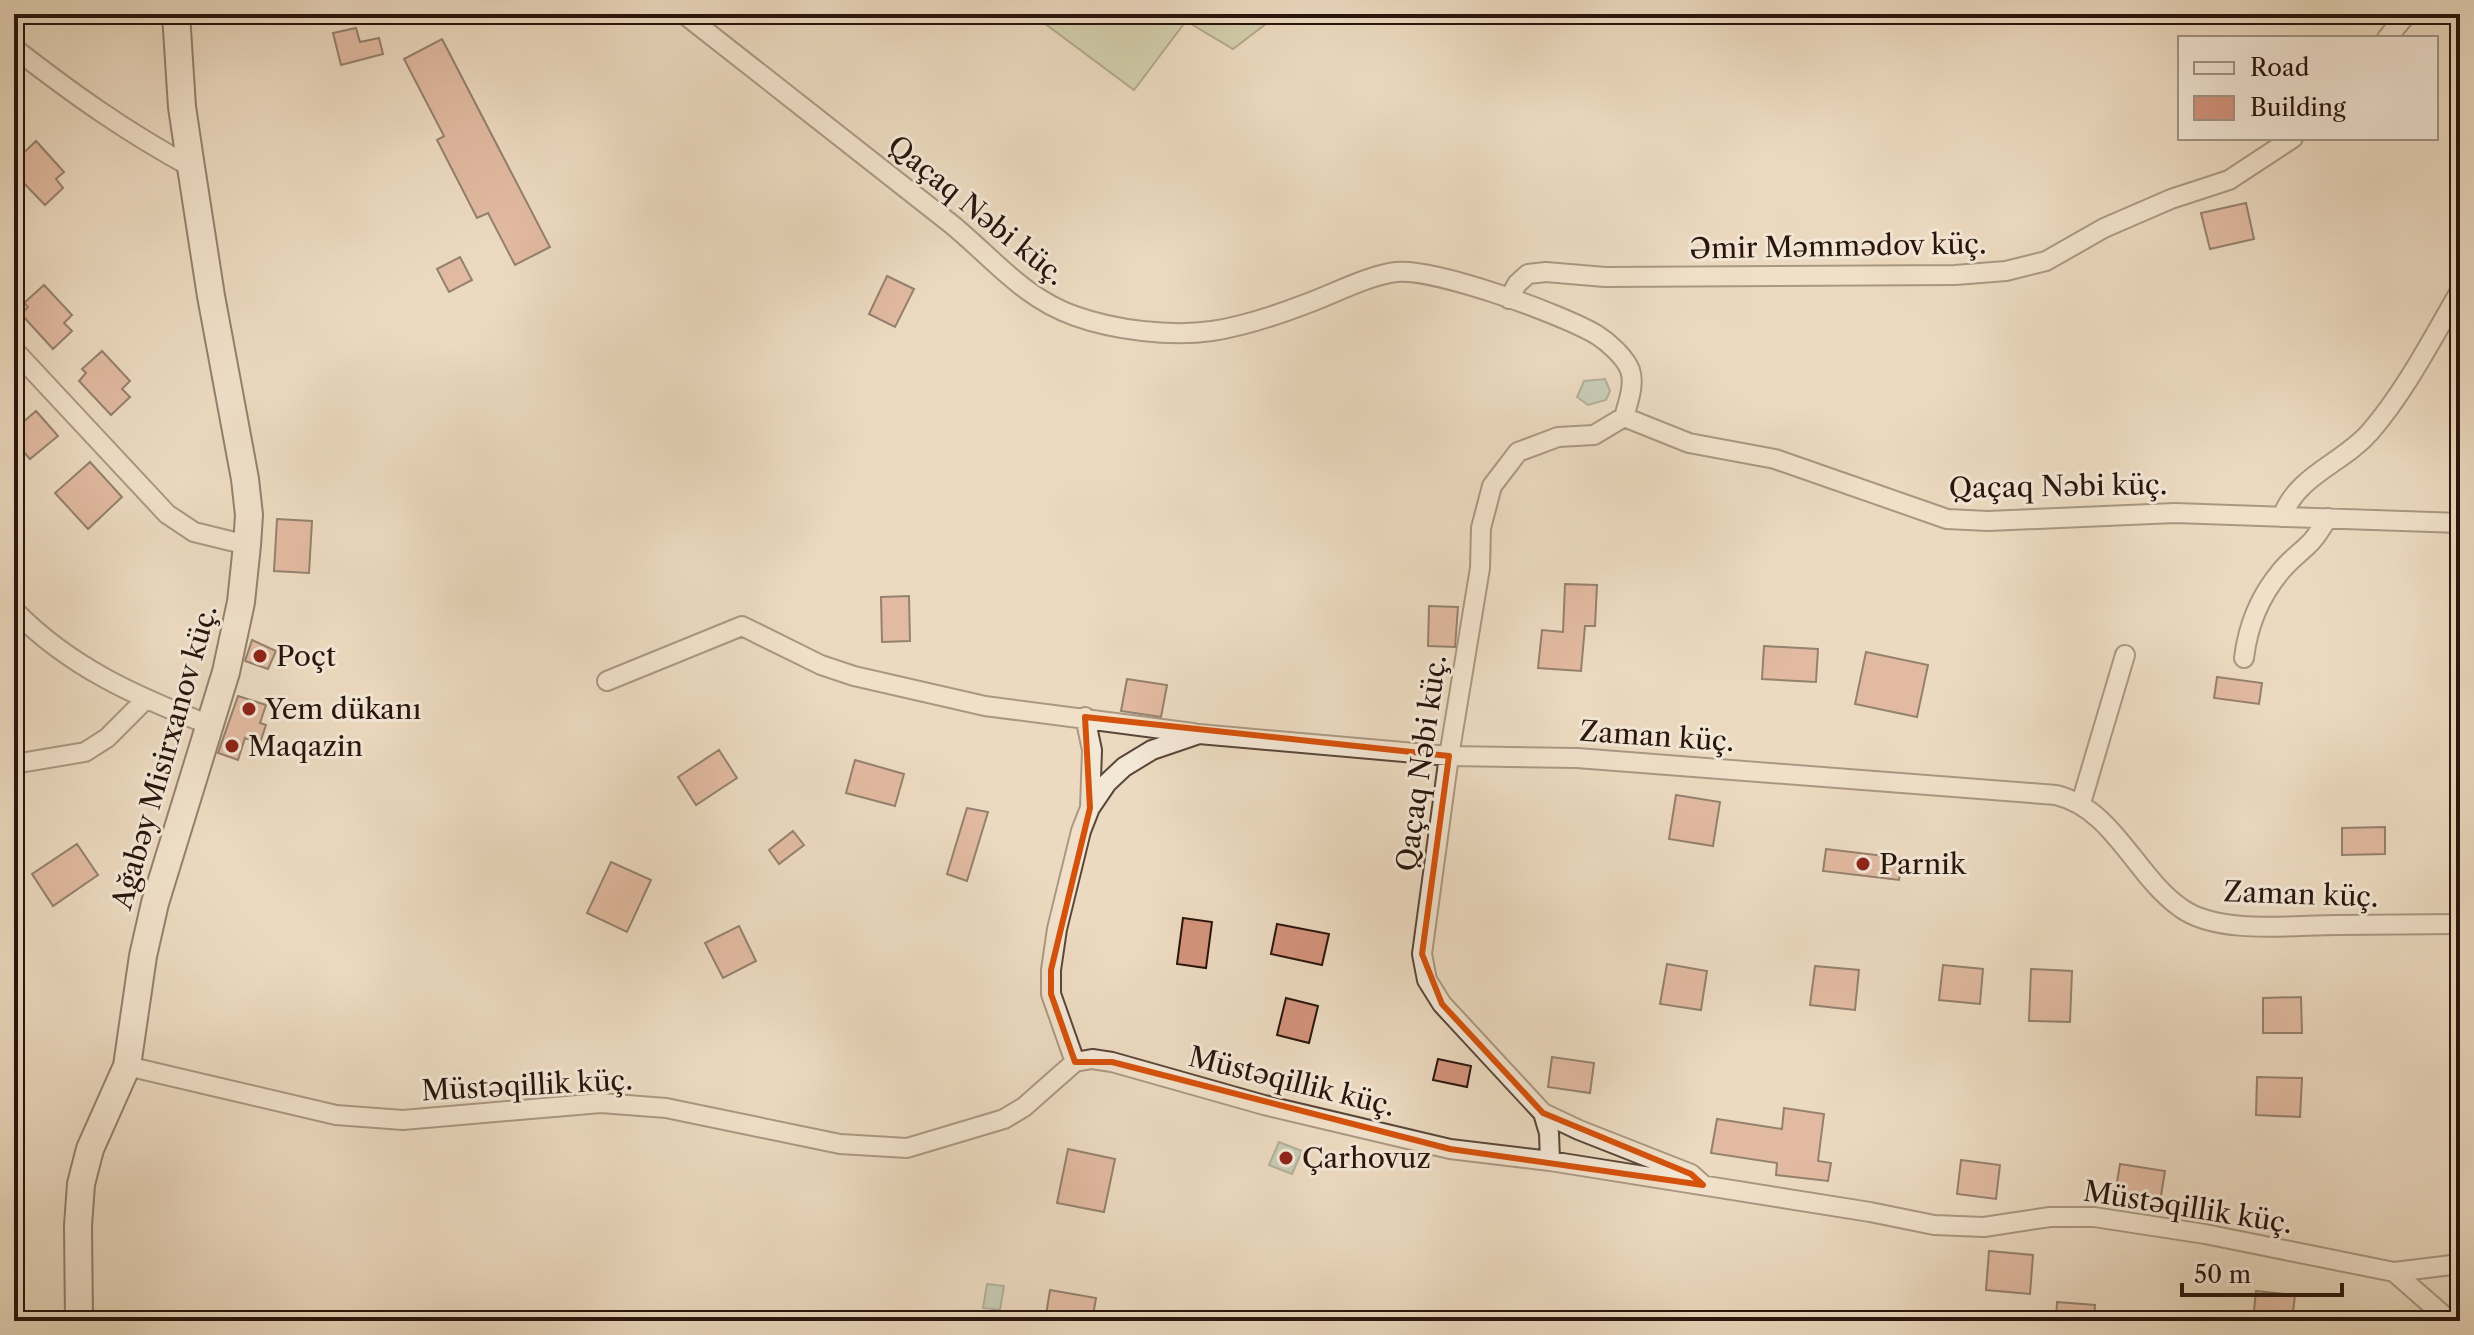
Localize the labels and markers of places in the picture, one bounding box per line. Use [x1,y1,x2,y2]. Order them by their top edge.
place label: Poçt [276,639,336,673]
marker: Poçt [251,647,269,665]
place label: Yem dükanı [264,692,421,726]
marker: Yem dükanı [240,700,258,718]
place label: Maqazin [248,729,363,763]
marker: Maqazin [223,737,241,755]
place label: Parnik [1879,847,1968,881]
marker: Parnik [1854,855,1872,873]
place label: Çarhovuz [1302,1141,1431,1175]
marker: Çarhovuz [1277,1149,1295,1167]

